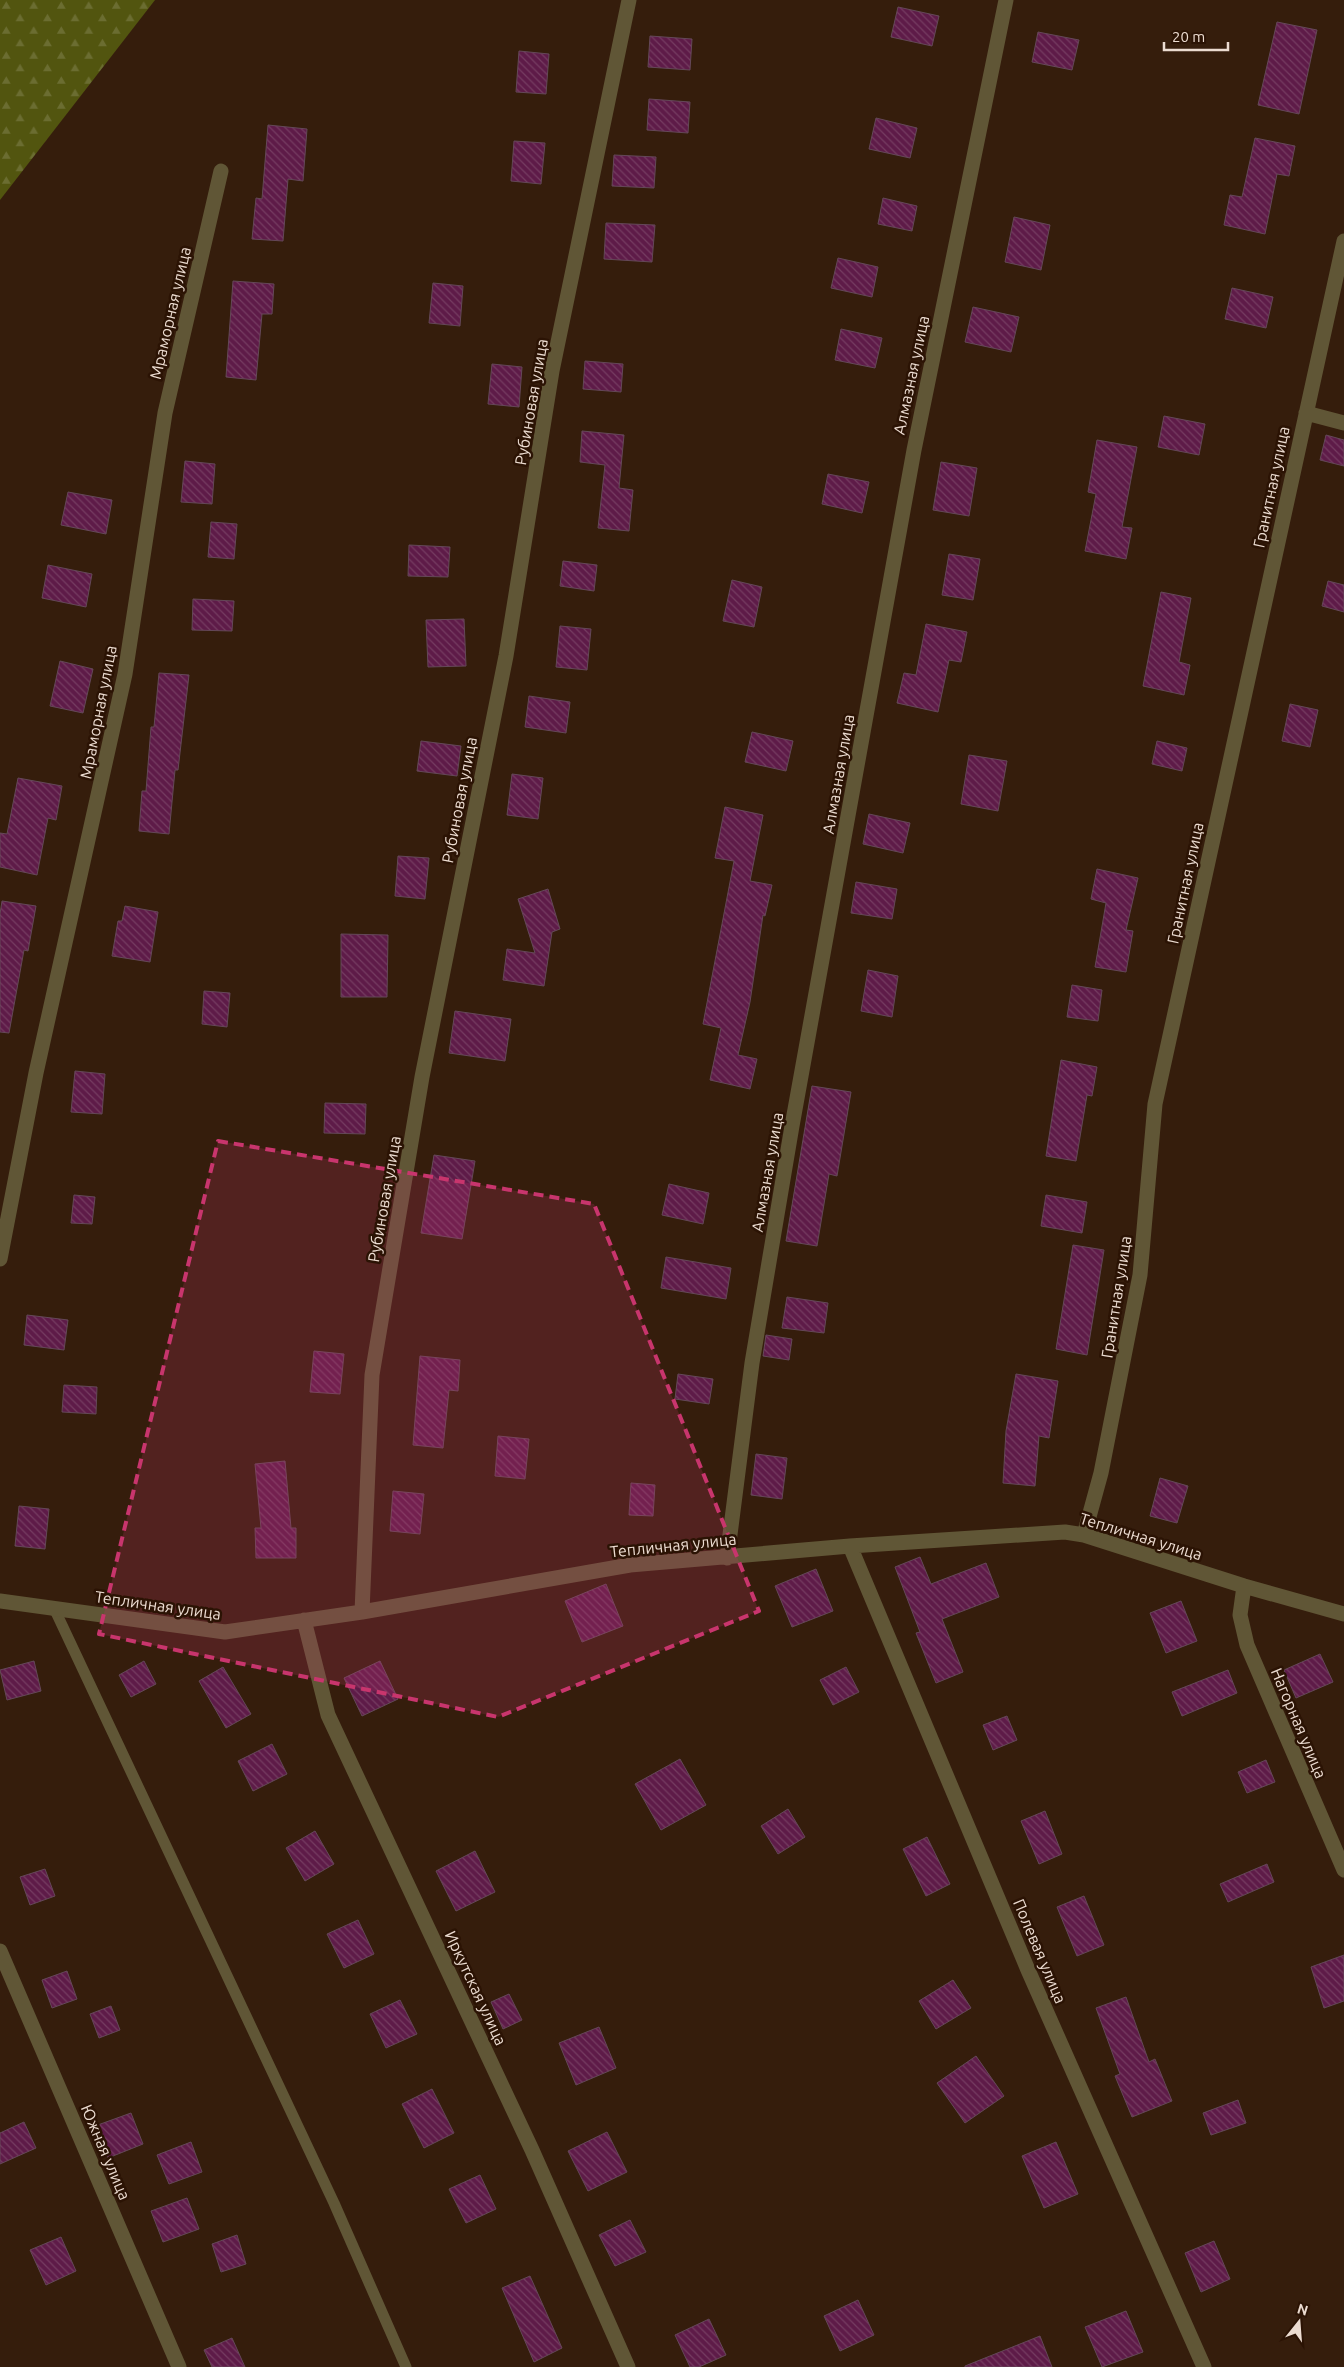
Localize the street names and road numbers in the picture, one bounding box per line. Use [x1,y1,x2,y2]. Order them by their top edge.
street label: Мраморная улица [146,245,194,381]
street label: Алмазная улица [890,314,932,436]
street label: Рубиновая улица [511,337,551,467]
street label: Гранитная улица [1249,425,1293,549]
street label: Мраморная улица [76,644,120,780]
street label: Алмазная улица [819,713,857,835]
street label: Рубиновая улица [438,735,480,865]
street label: Гранитная улица [1163,821,1207,945]
street label: Алмазная улица [748,1111,786,1233]
street label: Рубиновая улица [364,1134,404,1264]
street label: Гранитная улица [1097,1234,1135,1360]
street label: Тепличная улица [1078,1509,1204,1563]
street label: Тепличная улица [609,1529,737,1561]
street label: Тепличная улица [94,1587,222,1623]
street label: Нагорная улица [1268,1665,1330,1781]
street label: Полевая улица [1010,1896,1070,2006]
street label: Иркутская улица [442,1928,510,2048]
street label: Южная улица [78,2102,134,2202]

